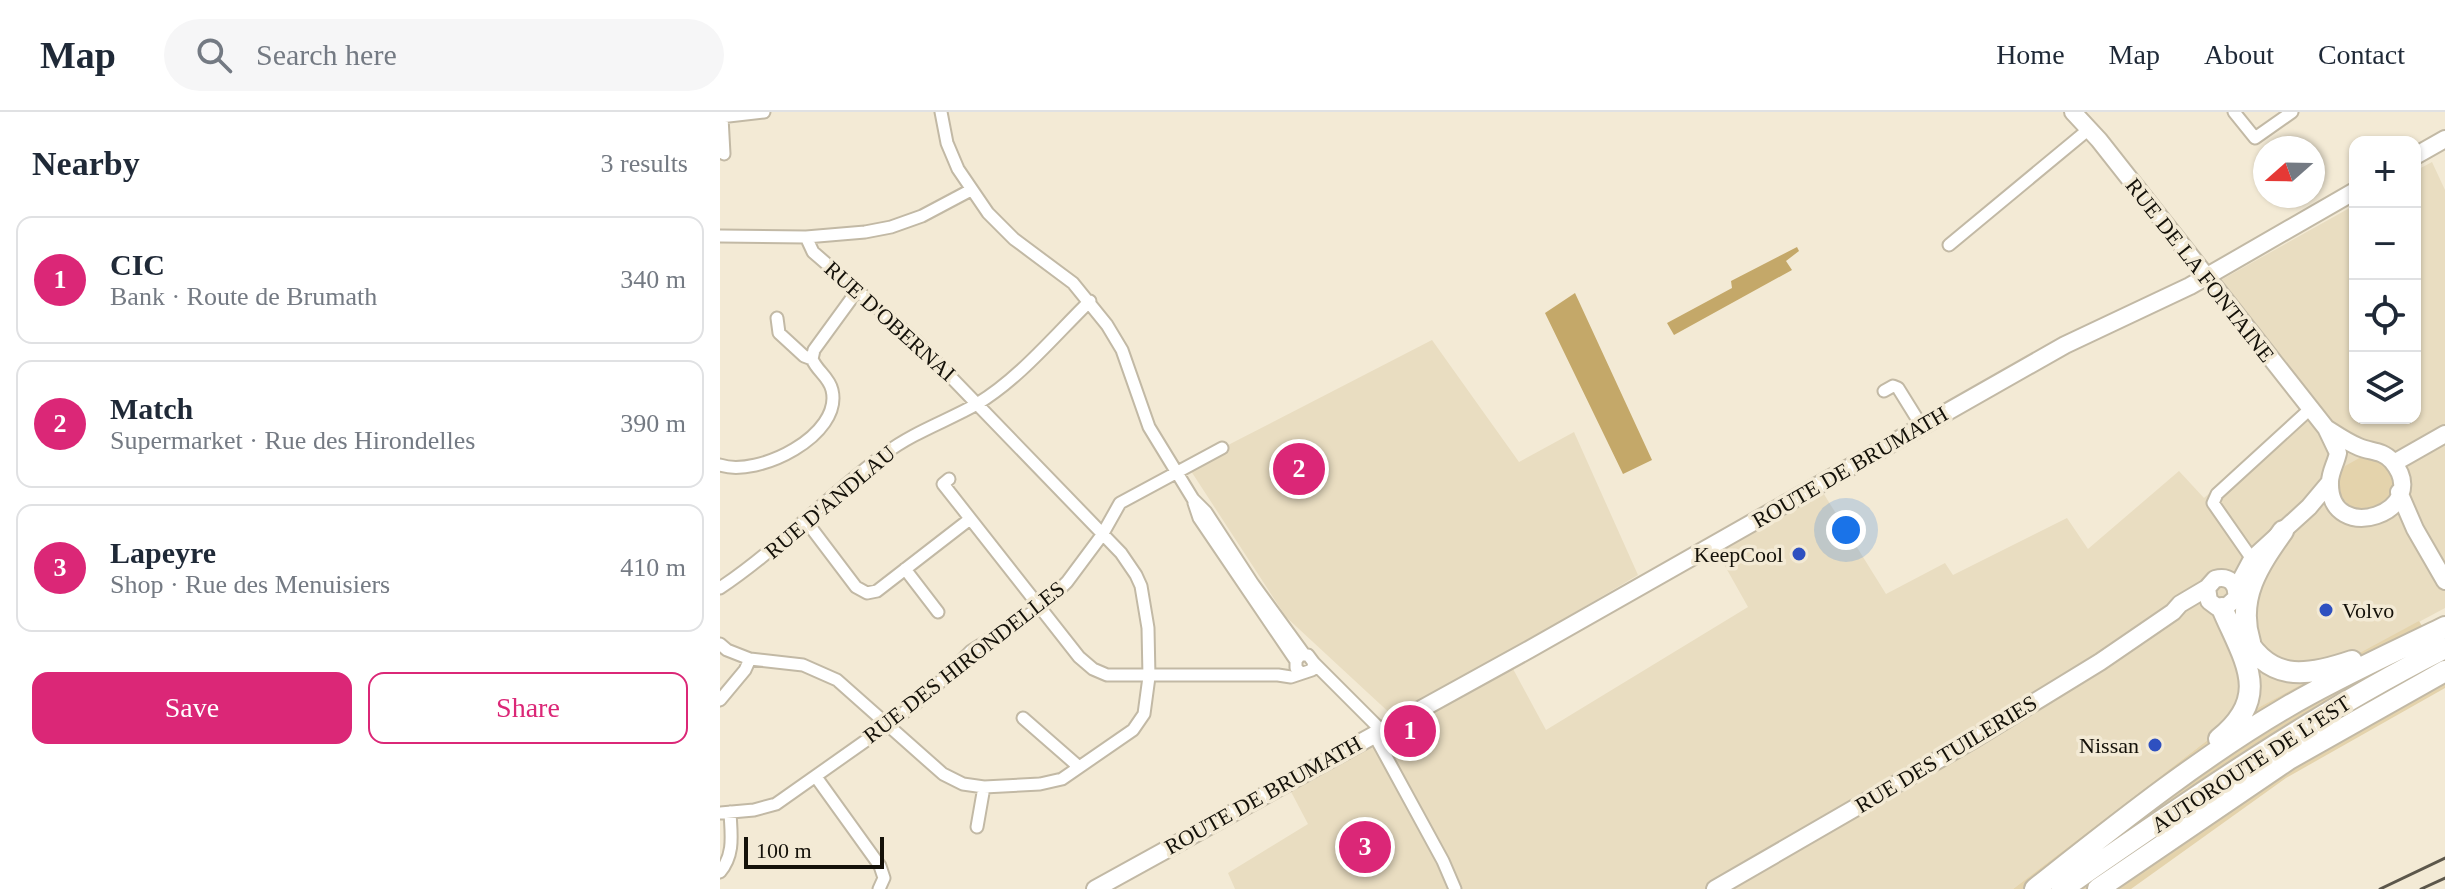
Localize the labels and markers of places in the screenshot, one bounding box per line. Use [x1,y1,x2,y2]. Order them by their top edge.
pin: 2 [1273,439,1325,499]
place label: KeepCool [1694,542,1783,567]
marker: KeepCool [1790,545,1808,563]
place label: Volvo [2342,598,2394,623]
marker: Volvo [2317,601,2335,619]
pin: 1 [1384,701,1436,761]
place label: Nissan [2079,733,2139,758]
marker: Nissan [2146,736,2164,754]
pin: 3 [1339,817,1391,877]

